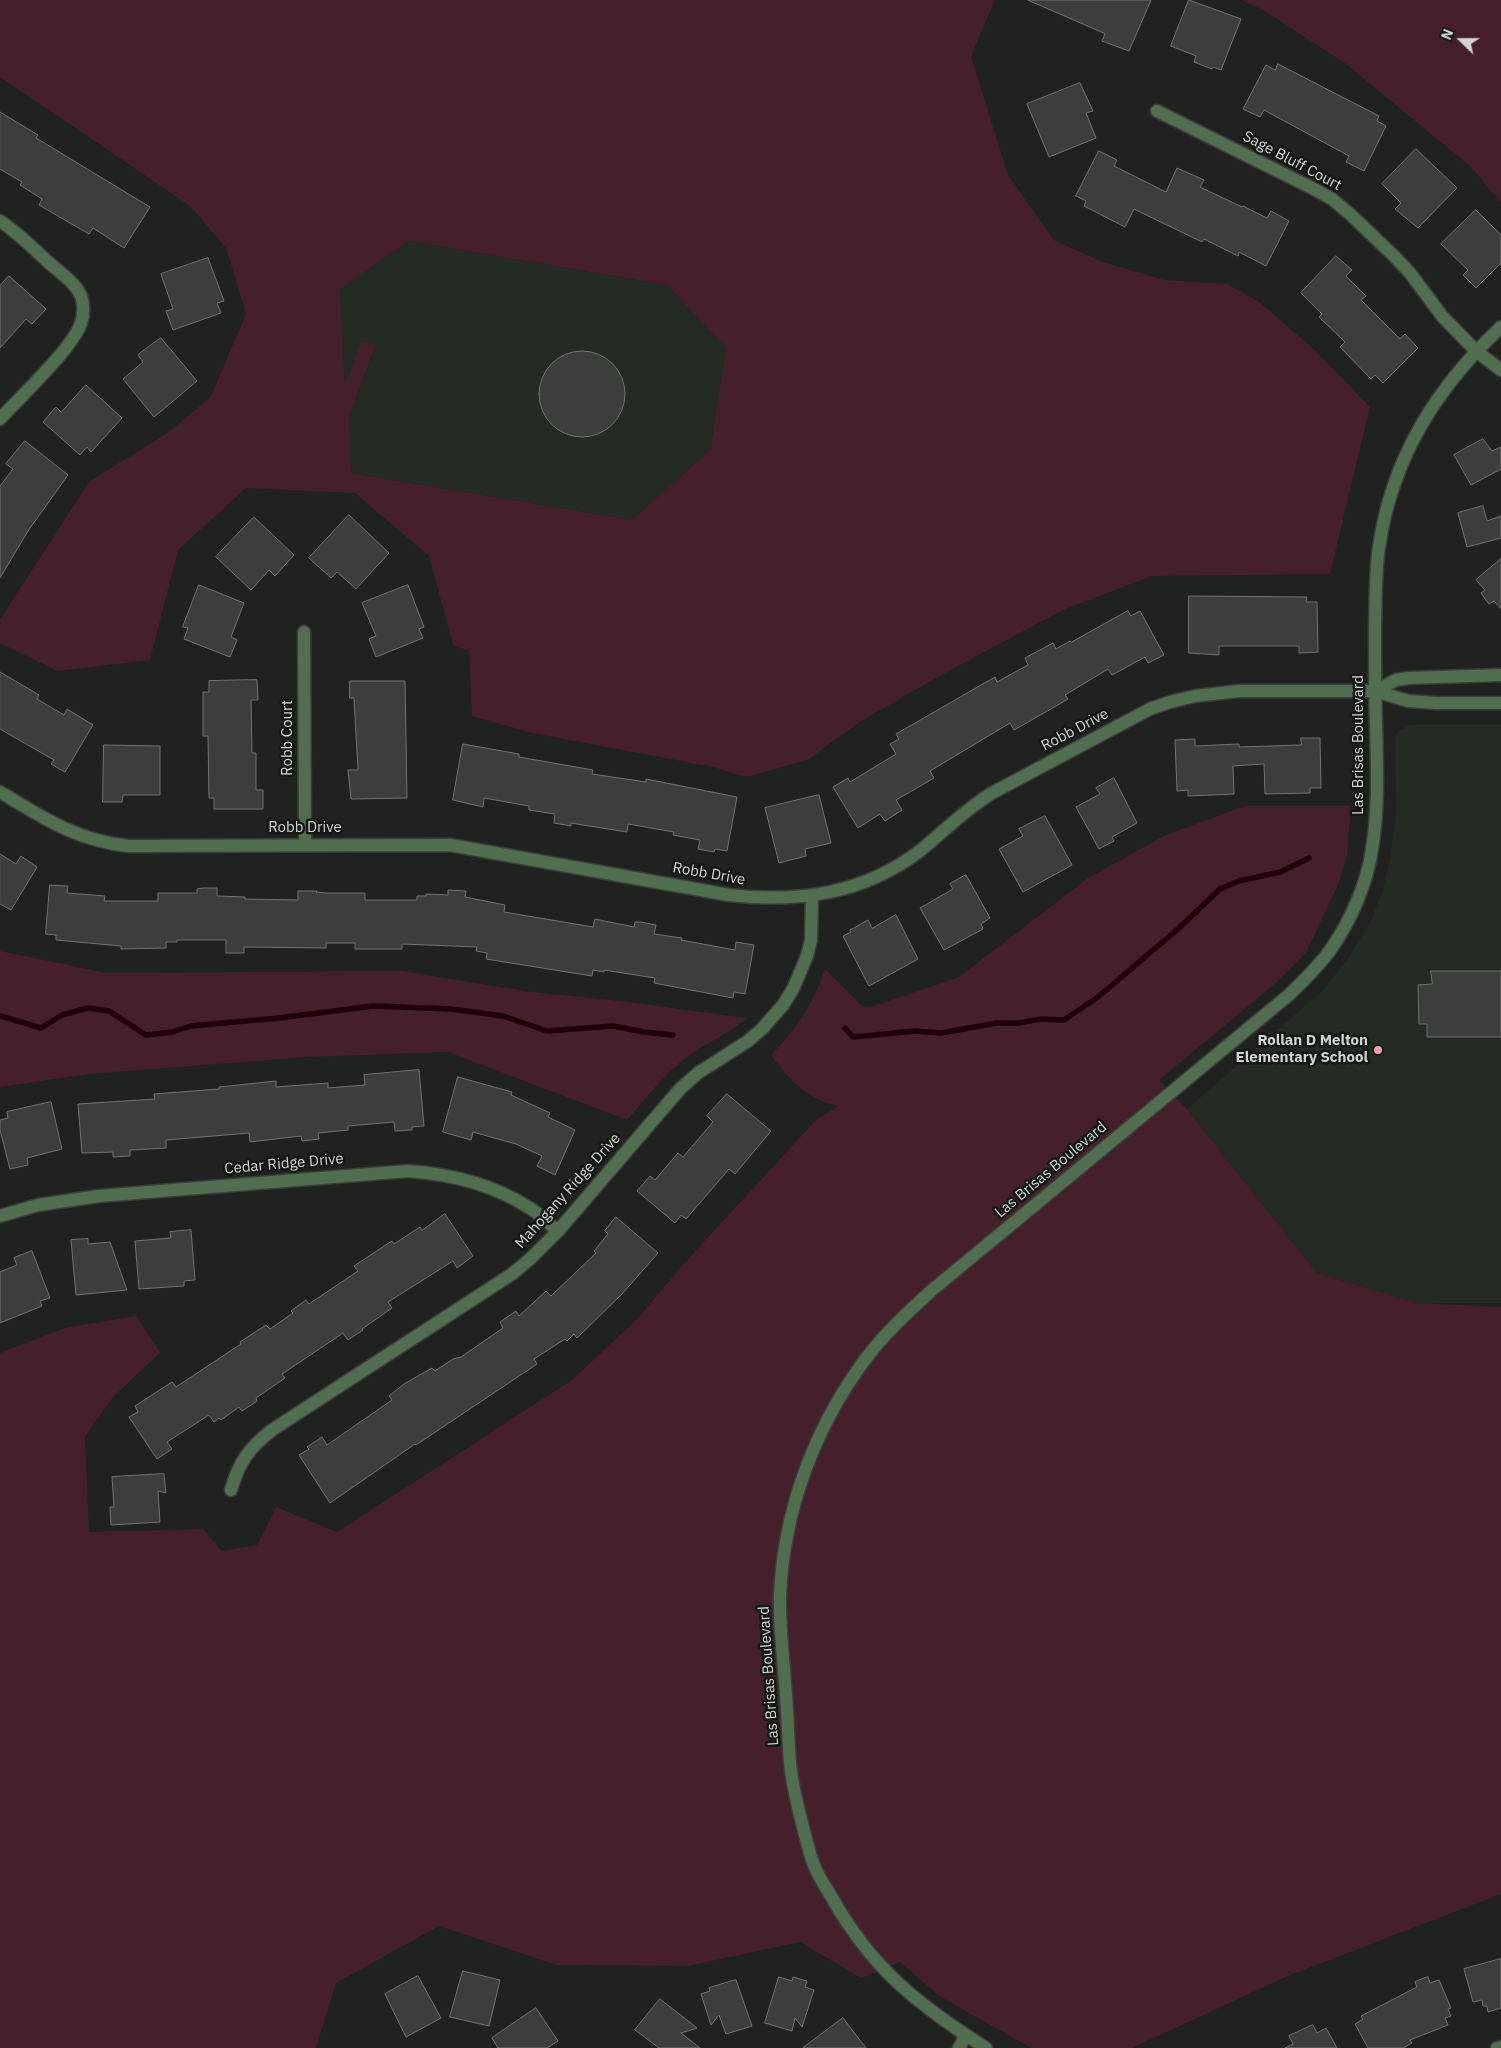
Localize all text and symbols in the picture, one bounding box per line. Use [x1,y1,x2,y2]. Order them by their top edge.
north arrow [1436,15,1486,65]
text: N [1437,26,1457,42]
street label: Sage Bluff Court [1240,127,1344,195]
street label: Las Brisas Boulevard [1350,675,1368,815]
street label: Robb Court [279,700,297,776]
street label: Robb Drive [1038,705,1112,755]
street label: Robb Drive [268,819,342,837]
street label: Robb Drive [671,859,747,889]
place label: Rollan D Melton Elementary School [1236,1032,1368,1067]
marker: Rollan D Melton Elementary School [1372,1044,1384,1056]
street label: Las Brisas Boulevard [992,1118,1110,1222]
street label: Mahogany Ridge Drive [511,1130,625,1252]
street label: Cedar Ridge Drive [224,1150,344,1178]
street label: Las Brisas Boulevard [755,1606,783,1746]

